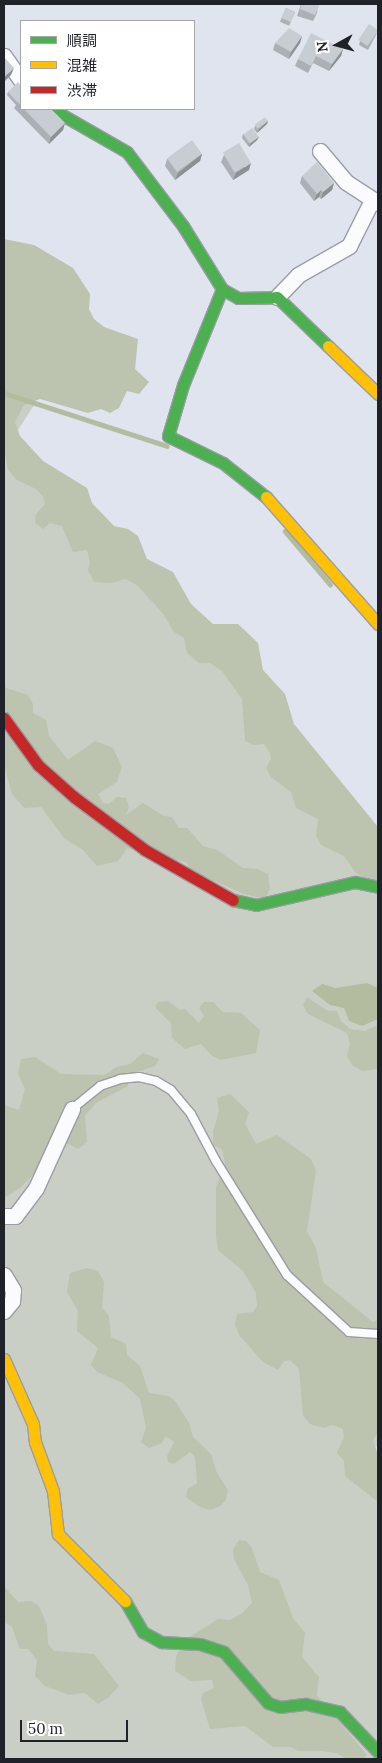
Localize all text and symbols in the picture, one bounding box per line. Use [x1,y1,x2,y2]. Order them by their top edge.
legend [20,20,195,110]
north arrow [312,20,362,70]
text: 順調 [67,31,97,50]
text: N [313,40,332,53]
text: 混雑 [67,56,97,75]
text: 渋滞 [67,81,97,100]
scale bar [22,1710,130,1742]
text: 50 m [28,1719,63,1738]

